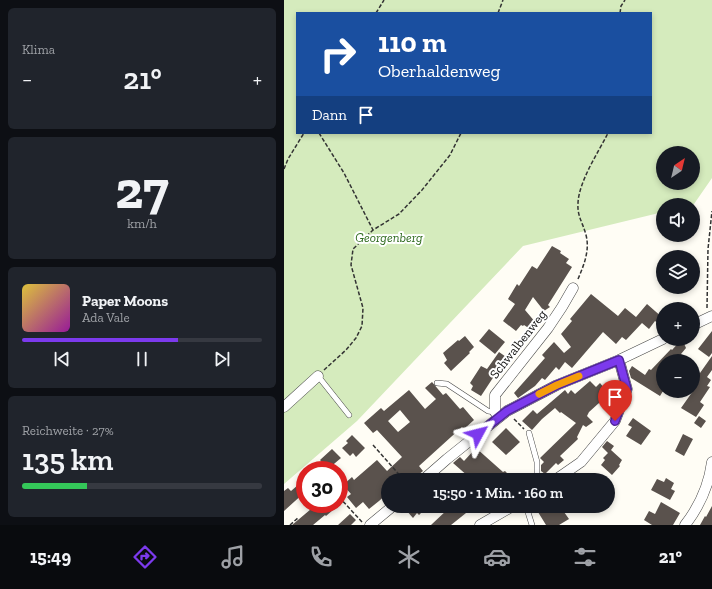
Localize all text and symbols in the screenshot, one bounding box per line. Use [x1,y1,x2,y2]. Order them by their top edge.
text: 110 m [378,26,447,59]
icon: right [312,28,364,80]
text: Klima [22,42,55,57]
text: Oberhaldenweg [378,60,500,82]
text: 21° [123,61,162,97]
text: − [22,66,32,93]
text: + [253,66,262,93]
icon: arrive [355,104,377,126]
text: Dann [312,106,347,124]
north arrow [656,146,700,190]
map controls [656,146,700,398]
text: 27 [115,159,169,221]
button: sound [656,198,700,242]
text: km/h [127,216,157,231]
park label: Georgenberg [355,230,423,245]
button: layers [656,250,700,294]
text: Paper Moons [82,292,168,310]
button: + [656,302,700,346]
street label: Schwalbenweg [487,307,549,381]
text: Ada Vale [82,310,130,325]
icon: previous [51,348,73,370]
icon: pause [131,348,153,370]
icon: next [211,348,233,370]
button: − [656,354,700,398]
pin [598,380,632,421]
icon: arrive [604,386,626,408]
position arrow [457,413,499,455]
text: Reichweite · 27% [22,423,114,438]
text: 135 km [22,442,113,478]
speed limit sign: 30 [296,461,348,513]
text: 15:50 · 1 Min. · 160 m [433,484,563,502]
icon: directions [131,543,159,571]
icon: music [219,543,247,571]
icon: phone [307,543,335,571]
icon: climate [395,543,423,571]
icon: car [483,543,511,571]
icon: filters [571,543,599,571]
text: 15:49 [30,546,71,568]
text: 21° [659,546,682,568]

